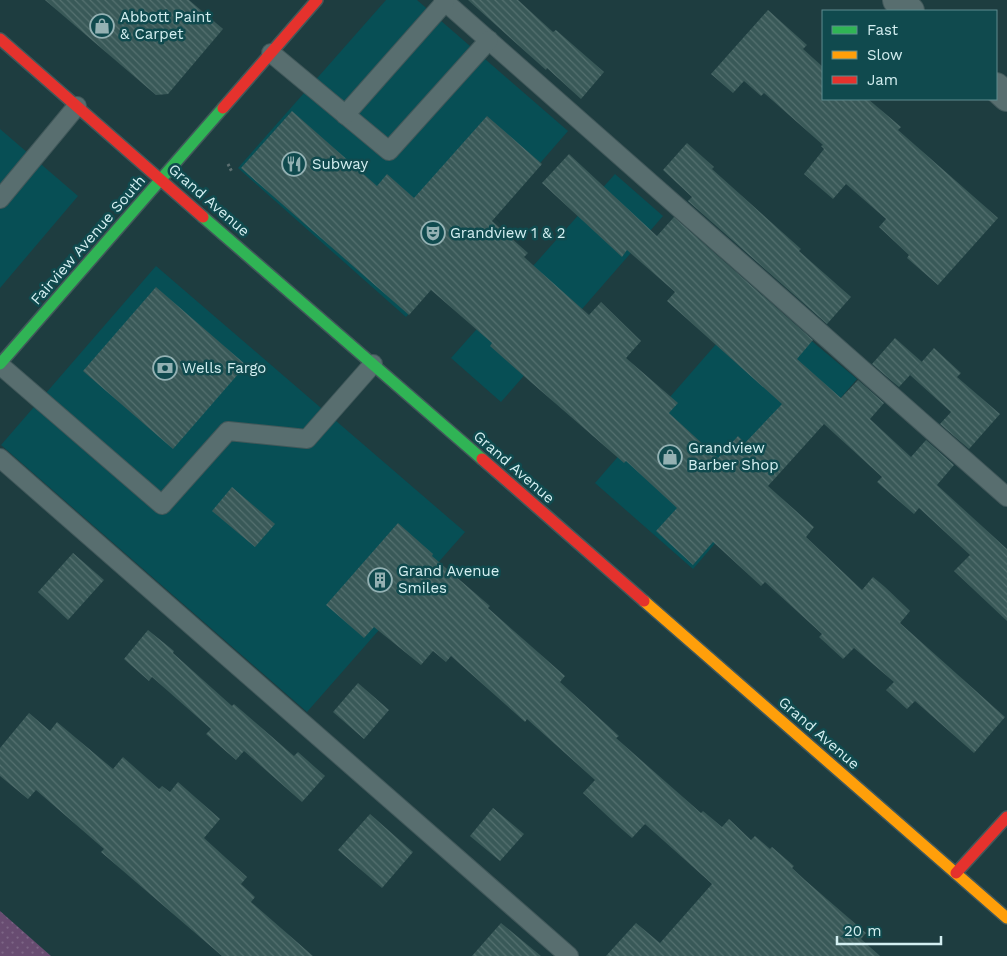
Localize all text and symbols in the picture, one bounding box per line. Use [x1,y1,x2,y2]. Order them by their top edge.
place label: Abbott Paint & Carpet [120,8,212,43]
legend [822,10,997,100]
shop icon: Abbott Paint & Carpet [89,13,115,39]
text: Fast [867,21,899,39]
text: Slow [867,46,903,64]
text: Jam [867,71,898,89]
restaurant icon: Subway [281,151,307,177]
place label: Subway [312,155,368,173]
street label: Grand Avenue [165,160,253,240]
street label: Fairview Avenue South [27,172,149,308]
theatre icon: Grandview 1 & 2 [420,220,446,246]
place label: Grandview 1 & 2 [450,224,565,242]
bank icon: Wells Fargo [152,355,178,381]
place label: Wells Fargo [182,359,266,377]
street label: Grand Avenue [470,427,558,507]
place label: Grandview Barber Shop [688,439,779,474]
shop icon: Grandview Barber Shop [657,444,683,470]
place label: Grand Avenue Smiles [398,562,500,597]
building icon: Grand Avenue Smiles [367,567,393,593]
street label: Grand Avenue [775,693,863,773]
scale bar [837,914,941,946]
text: 20 m [844,922,882,940]

